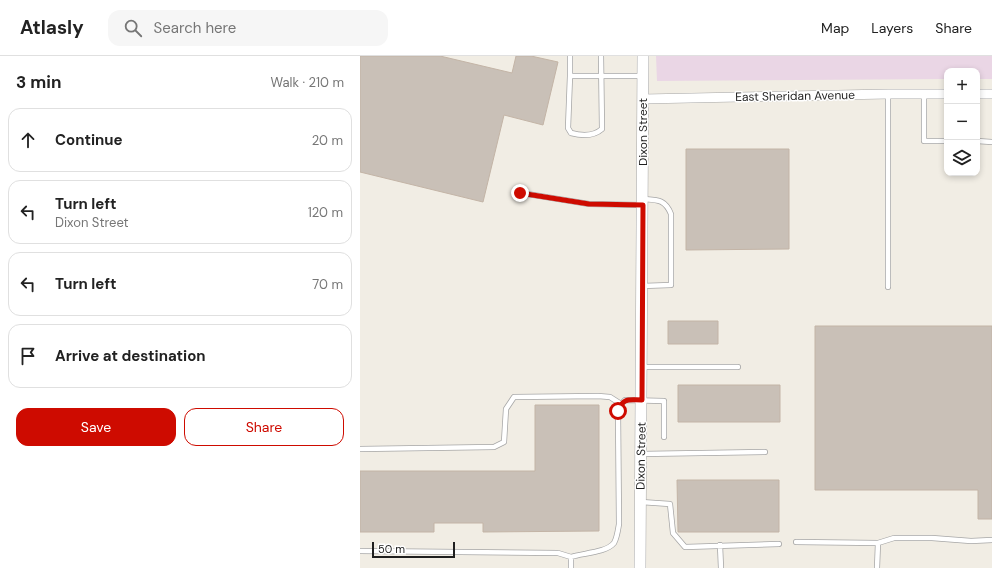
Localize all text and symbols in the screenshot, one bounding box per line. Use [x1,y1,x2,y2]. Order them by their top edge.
search box [108,10,388,46]
text: Atlasly [20,15,84,40]
icon: search [122,17,144,39]
text: Search here [154,18,236,38]
text: Map [821,19,849,37]
text: Layers [871,19,913,37]
text: Share [935,19,972,37]
map controls [944,68,980,176]
button: + [944,68,980,104]
text: 3 min [16,71,61,93]
text: Walk · 210 m [271,74,344,91]
street label: East Sheridan Avenue [735,87,855,105]
street label: Dixon Street [635,98,651,166]
button: − [944,104,980,140]
icon: ahead [17,129,39,151]
text: Continue [55,130,123,150]
text: 20 m [312,132,343,149]
button: layers [944,140,980,176]
route end [511,184,529,202]
text: Turn left [55,194,116,214]
icon: left [17,201,39,223]
text: 120 m [308,204,343,221]
text: Dixon Street [55,214,129,231]
icon: left [17,273,39,295]
text: Turn left [55,274,116,294]
text: 70 m [312,276,343,293]
icon: arrive [17,345,39,367]
text: Arrive at destination [55,346,206,366]
route start [609,402,627,420]
button: Save [16,408,176,446]
button: Share [184,408,344,446]
street label: Dixon Street [632,422,650,490]
scale bar [372,540,455,559]
text: 50 m [378,542,405,556]

